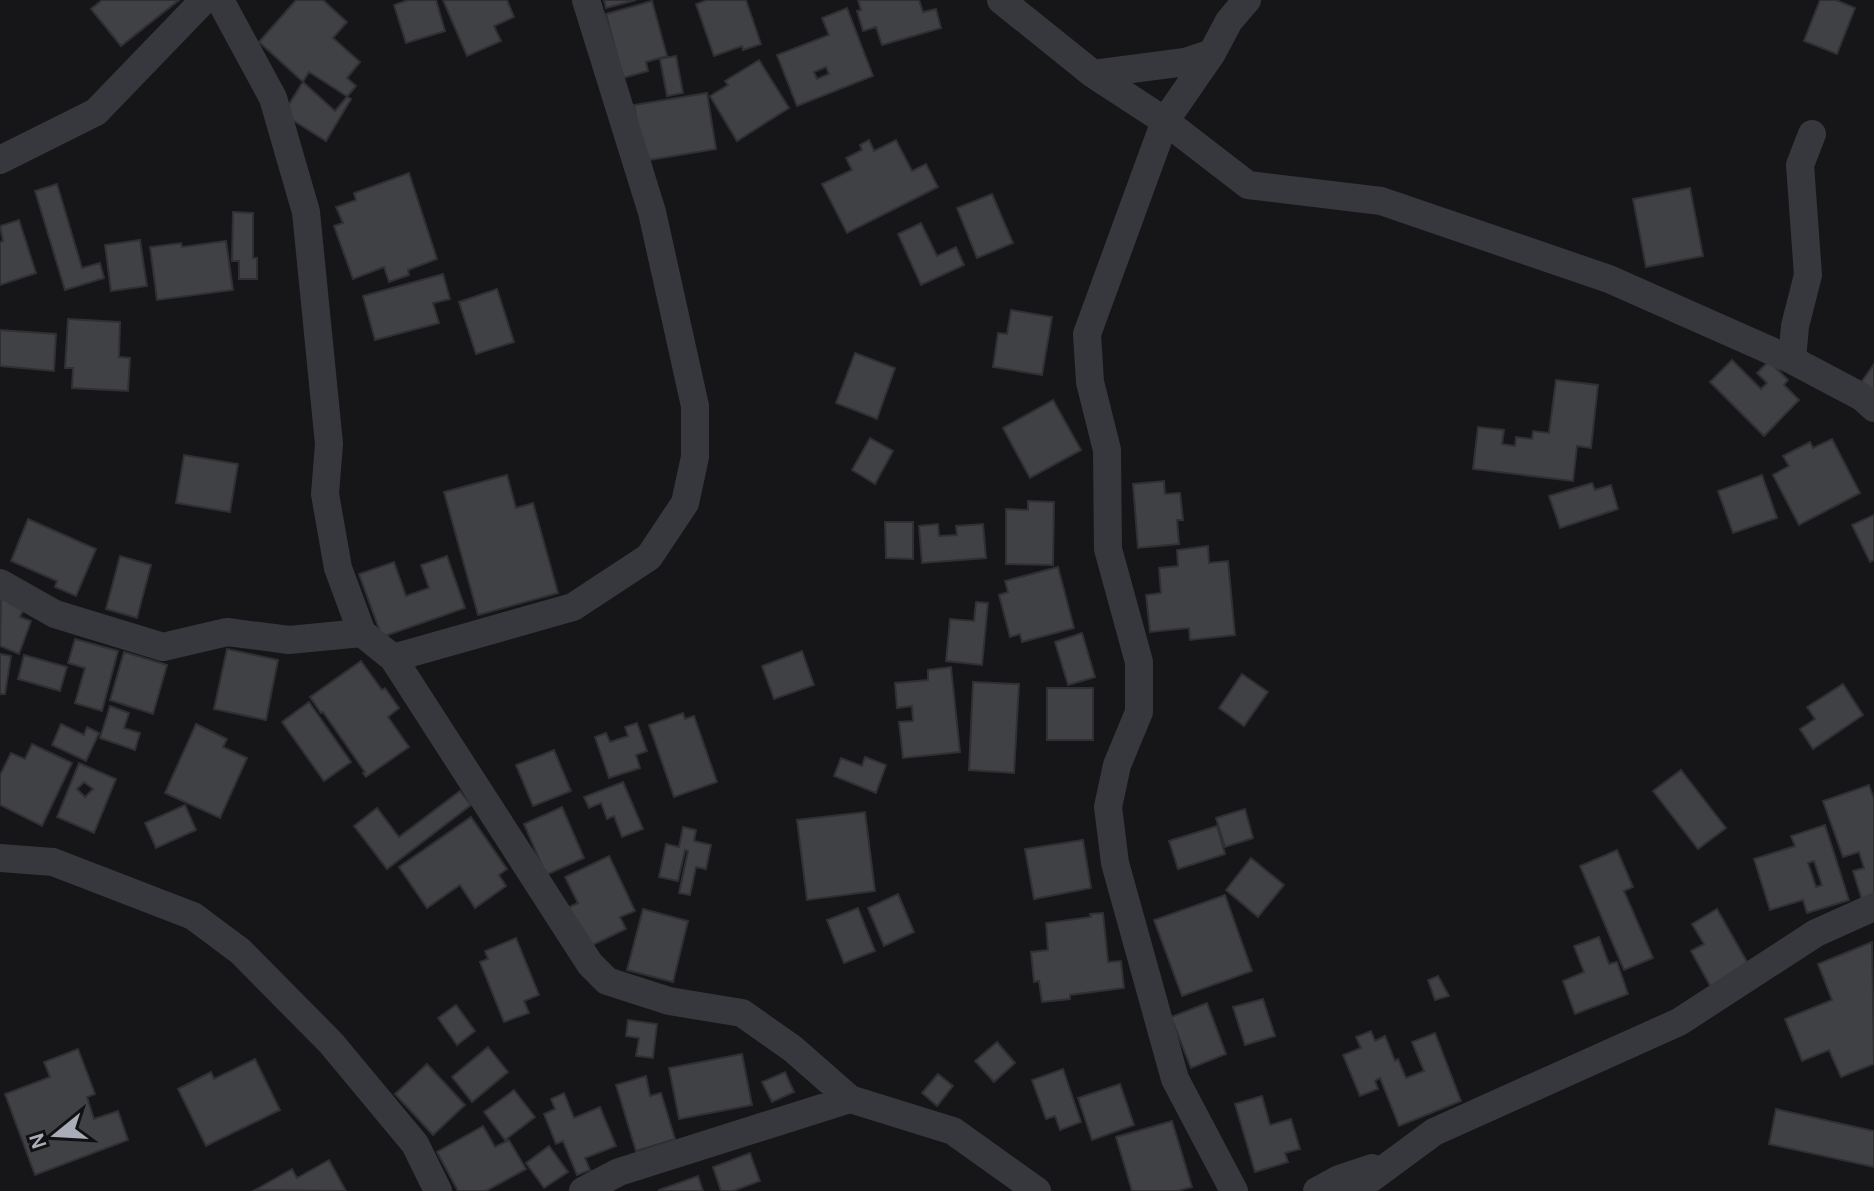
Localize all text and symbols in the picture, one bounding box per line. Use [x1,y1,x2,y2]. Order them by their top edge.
north arrow [16,1095,96,1175]
text: N [23,1129,53,1152]

